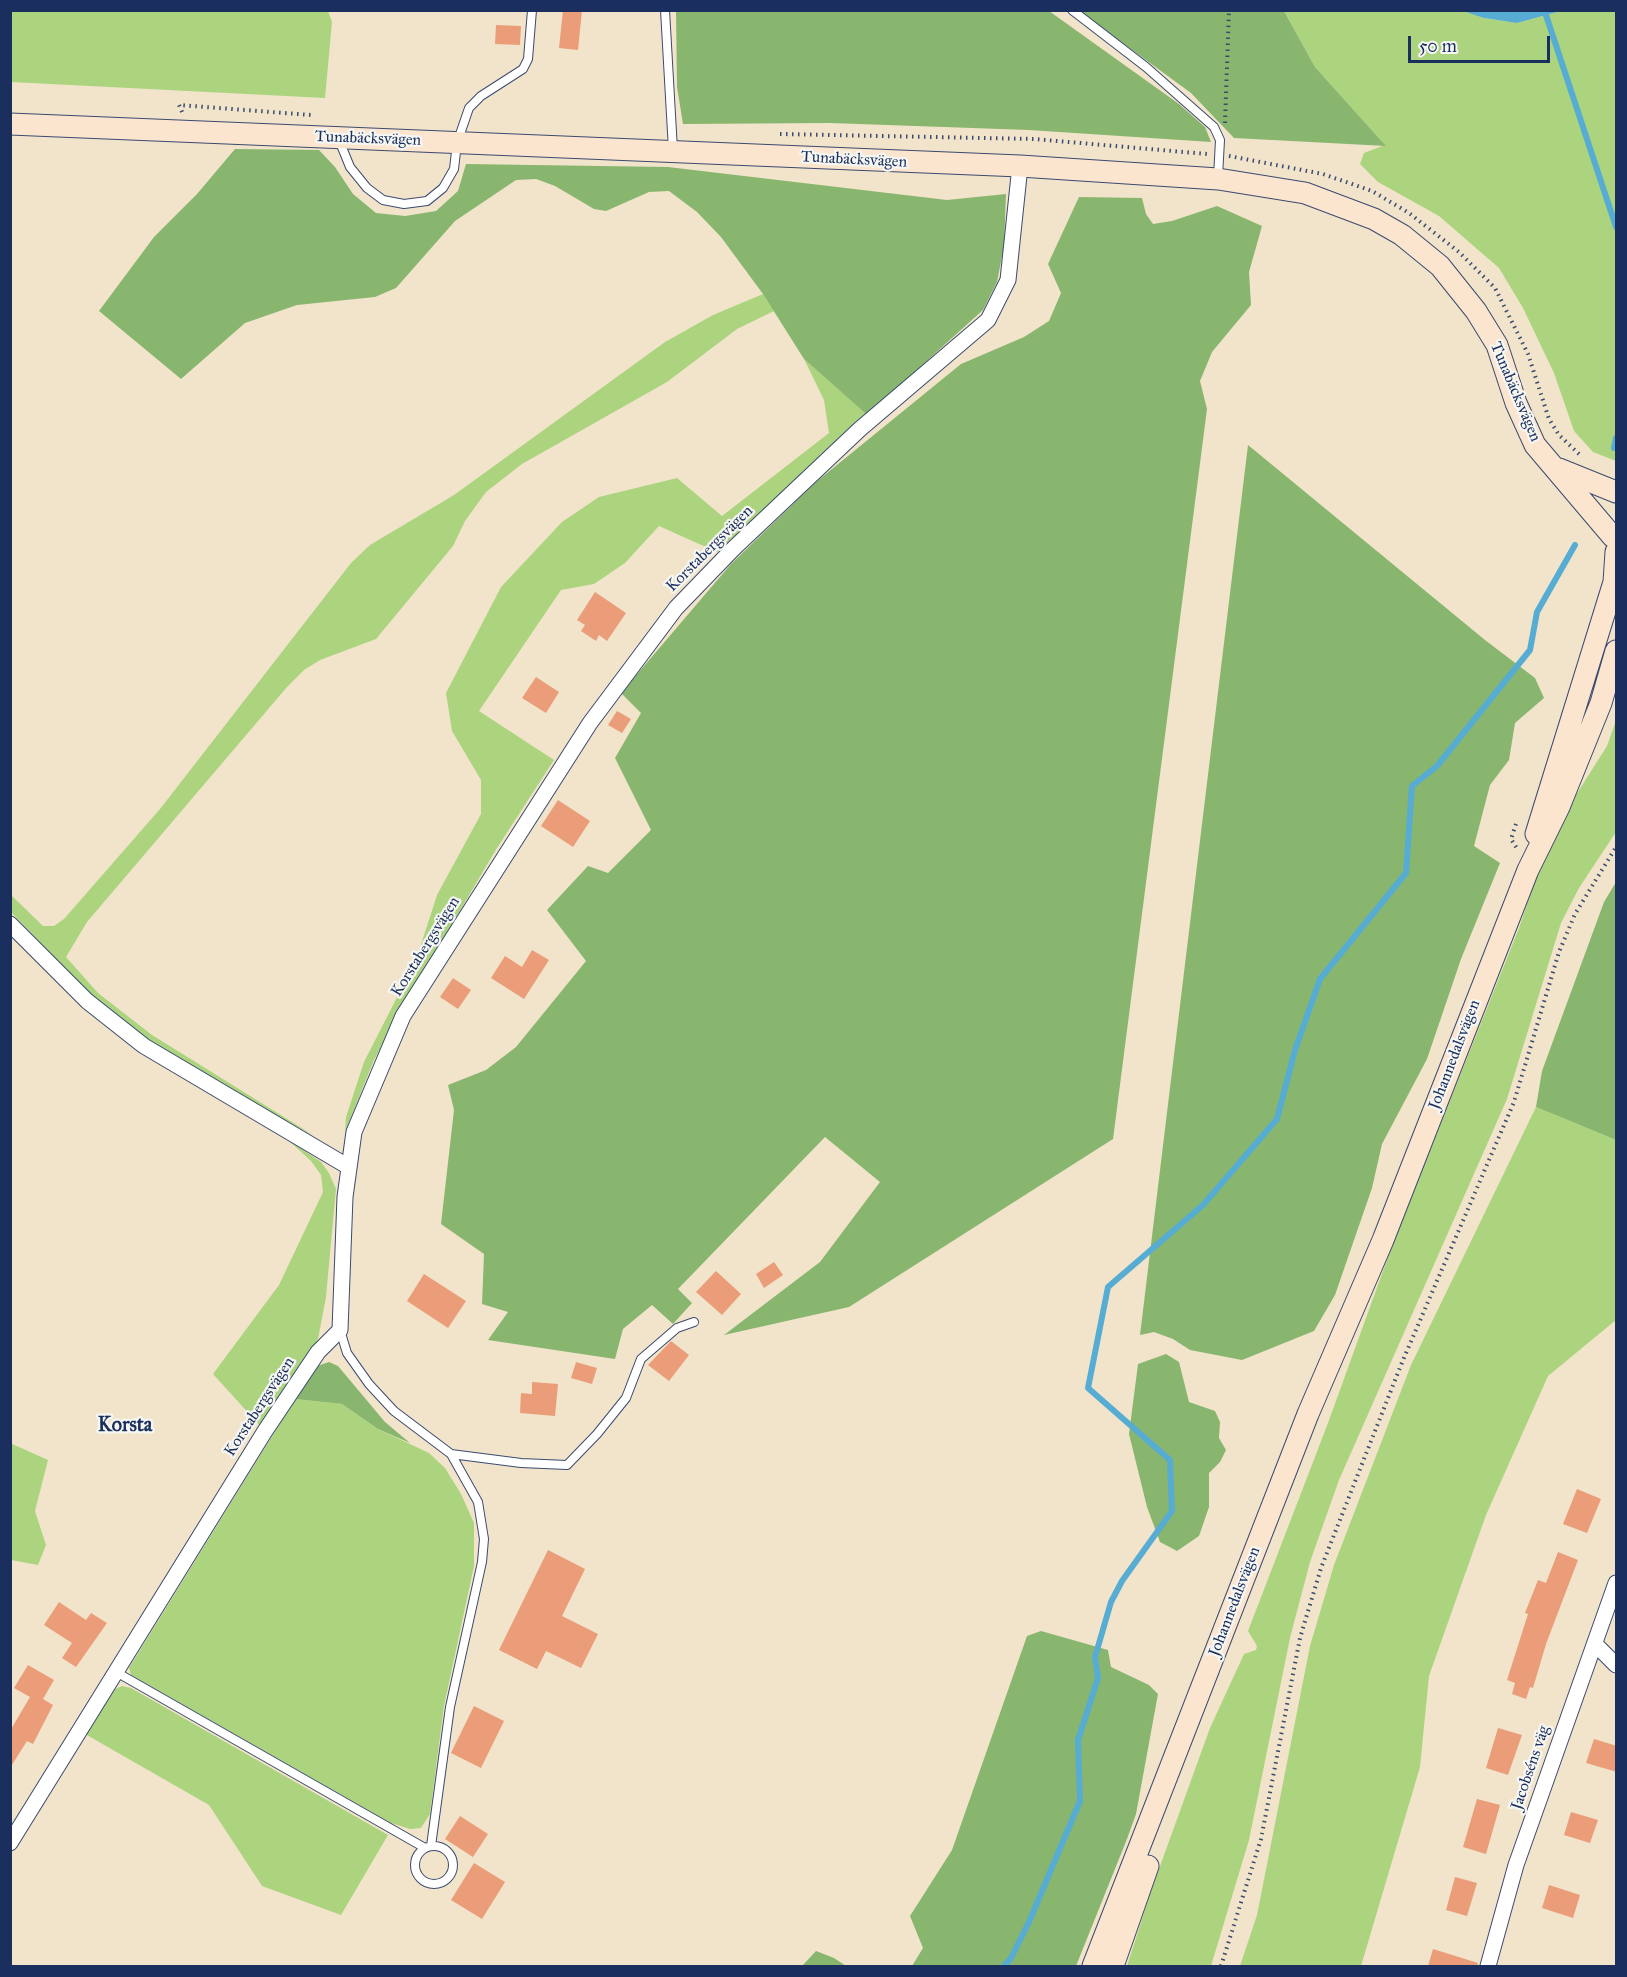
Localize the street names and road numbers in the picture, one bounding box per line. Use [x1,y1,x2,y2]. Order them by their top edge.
street label: Tunabäcksvägen [315,128,421,150]
street label: Tunabäcksvägen [800,148,908,172]
street label: Tunabäcksvägen [1485,339,1545,445]
street label: Korstabergsvägen [663,502,757,596]
street label: Korstabergsvägen [388,893,464,1001]
street label: Johannedalsvägen [1425,997,1485,1113]
street label: Korstabergsvägen [221,1354,299,1460]
street label: Johannedalsvägen [1205,1544,1265,1660]
street label: Jacobséns väg [1508,1723,1554,1813]

